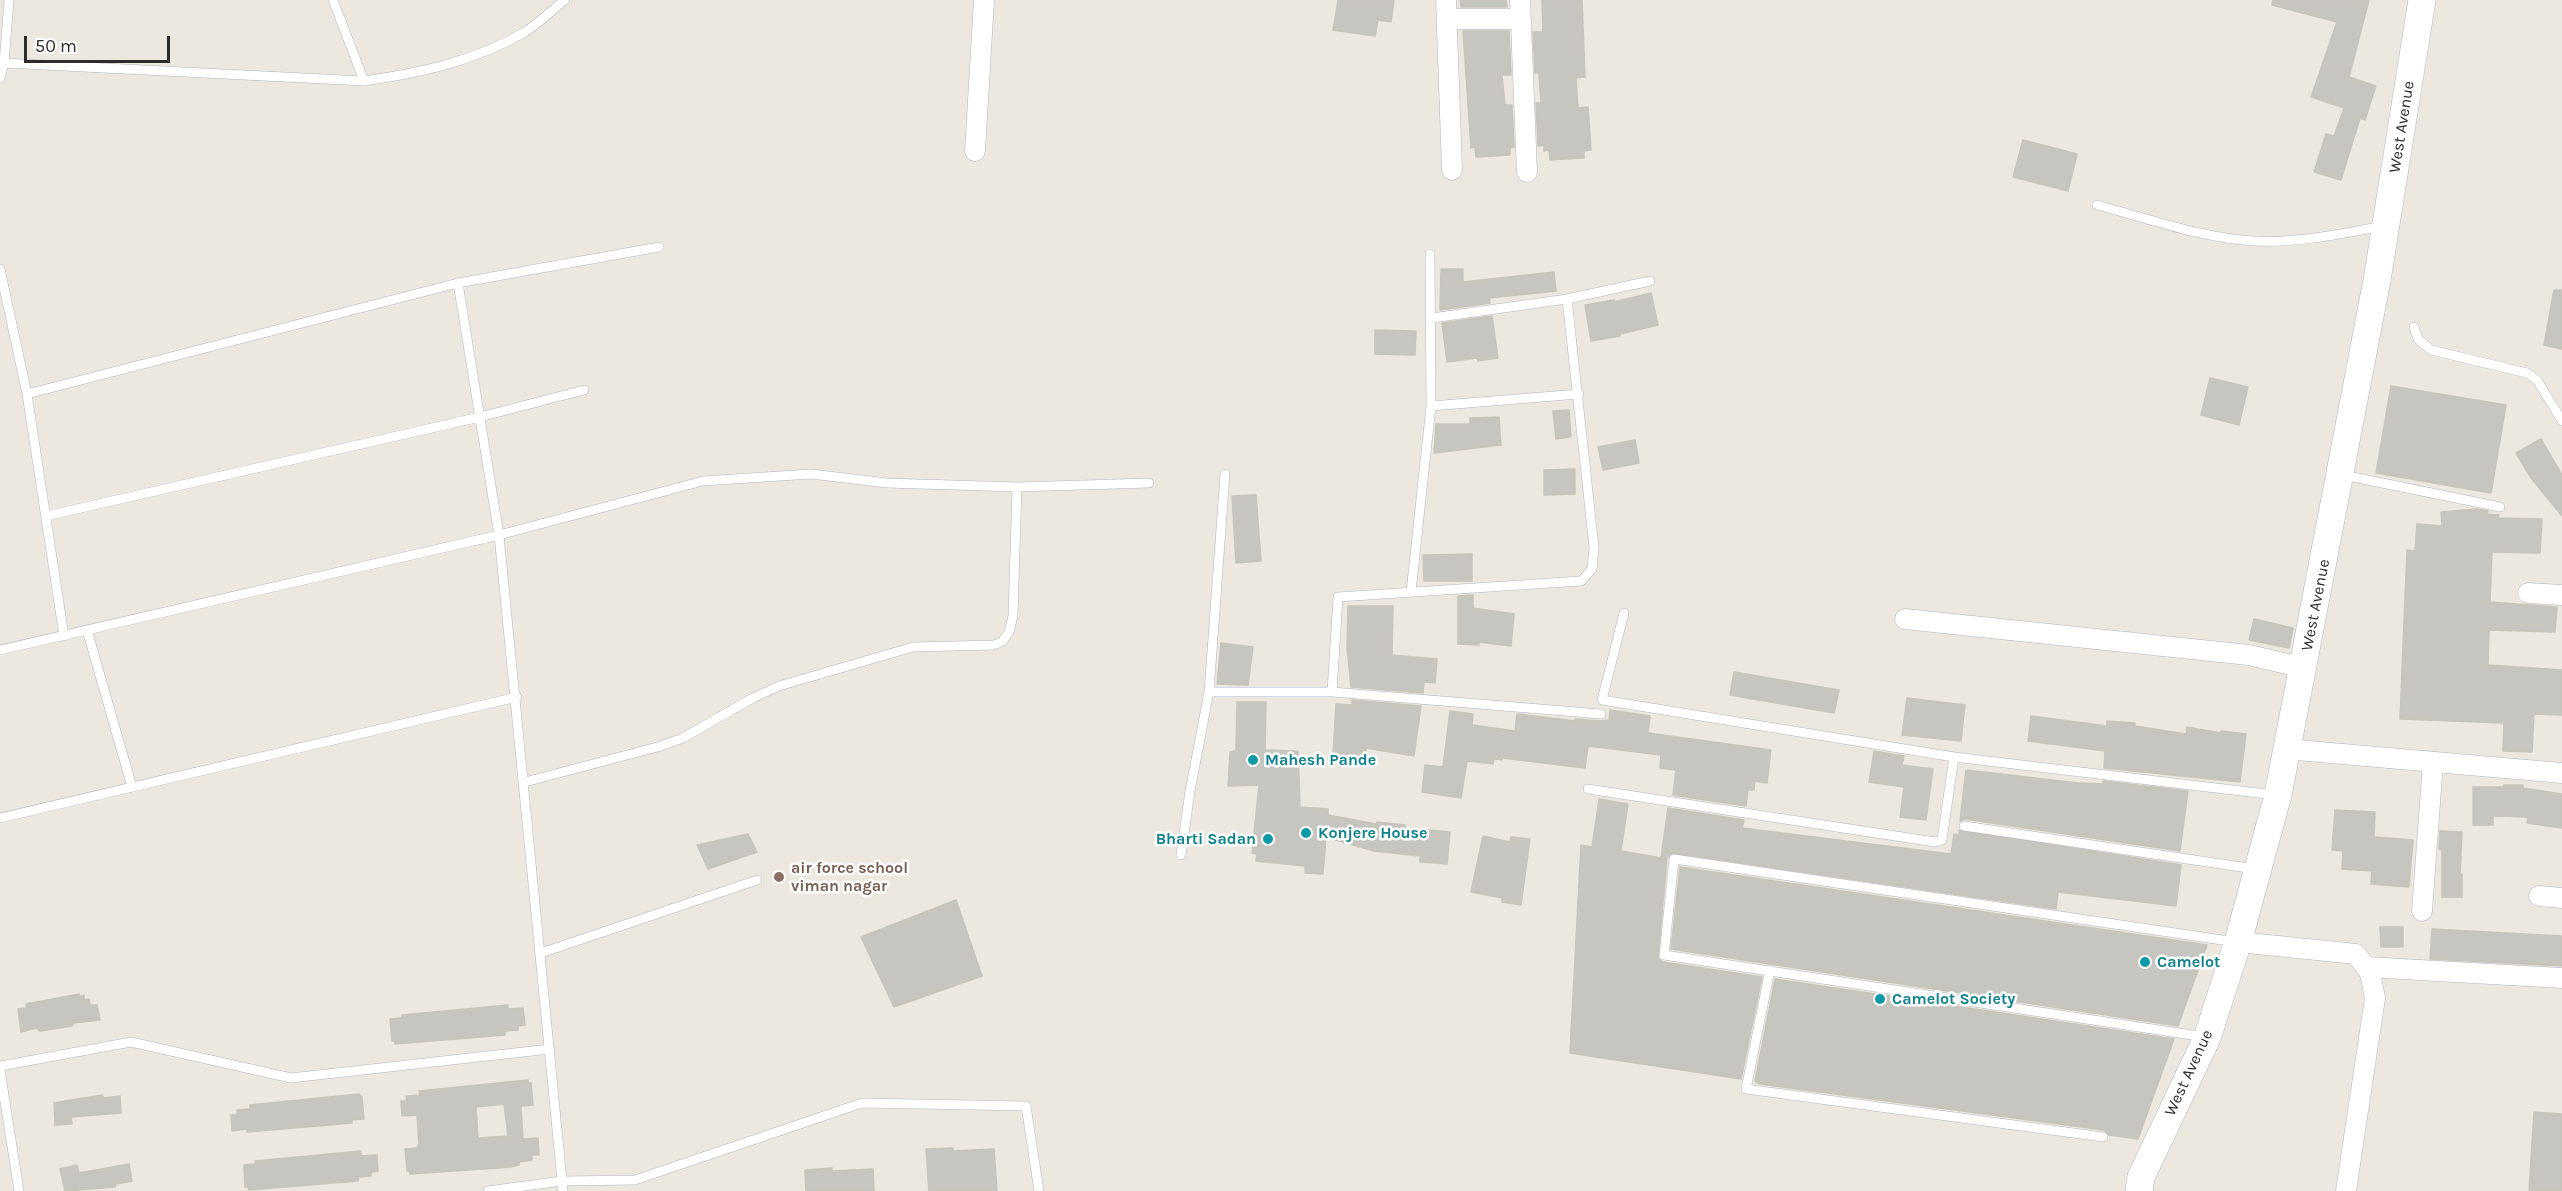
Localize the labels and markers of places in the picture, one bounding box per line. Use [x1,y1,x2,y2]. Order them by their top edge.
place label: Mahesh Pande [1265,750,1376,770]
marker: Mahesh Pande [1246,753,1260,767]
place label: Konjere House [1318,823,1427,843]
marker: Konjere House [1299,826,1313,840]
place label: Bharti Sadan [1156,829,1256,849]
marker: Bharti Sadan [1261,832,1275,846]
place label: air force school viman nagar [791,858,908,896]
marker: air force school viman nagar [772,870,786,884]
place label: Camelot [2157,952,2220,972]
marker: Camelot [2138,955,2152,969]
place label: Camelot Society [1892,989,2015,1009]
marker: Camelot Society [1873,992,1887,1006]

